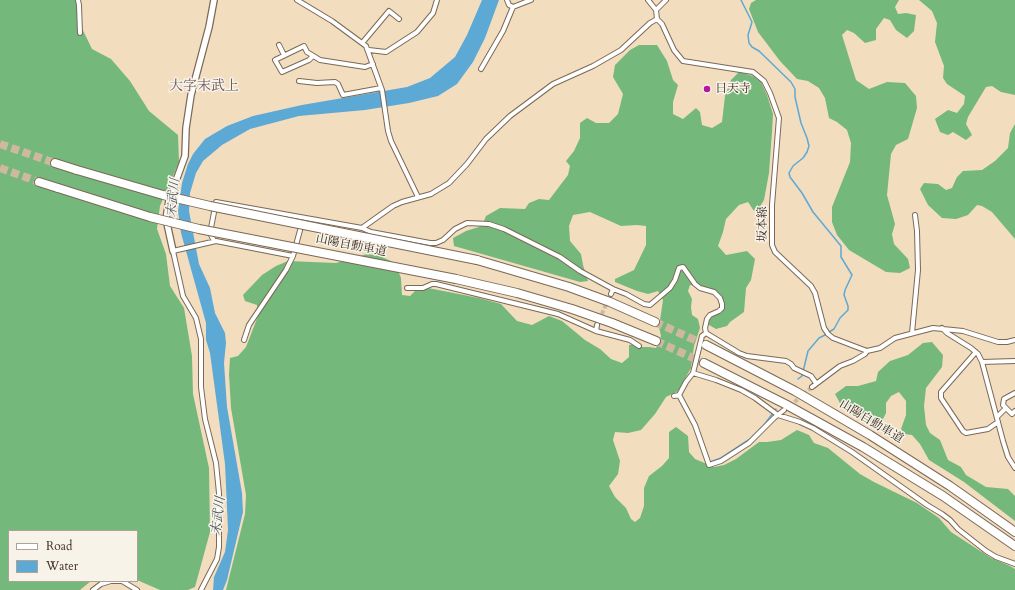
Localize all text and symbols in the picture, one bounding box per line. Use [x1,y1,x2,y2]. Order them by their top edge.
district label: 大字末武上 [169,79,239,95]
place label: 日天寺 [715,82,751,96]
marker: 日天寺 [702,84,712,94]
water label: 末武川 [164,178,184,218]
street label: 坂本線 [756,206,770,242]
street label: 山陽自動車道 [314,232,388,260]
street label: 山陽自動車道 [836,397,906,447]
water label: 末武川 [209,496,229,536]
legend [8,530,138,582]
text: Road [46,538,72,554]
text: Water [46,558,78,574]

